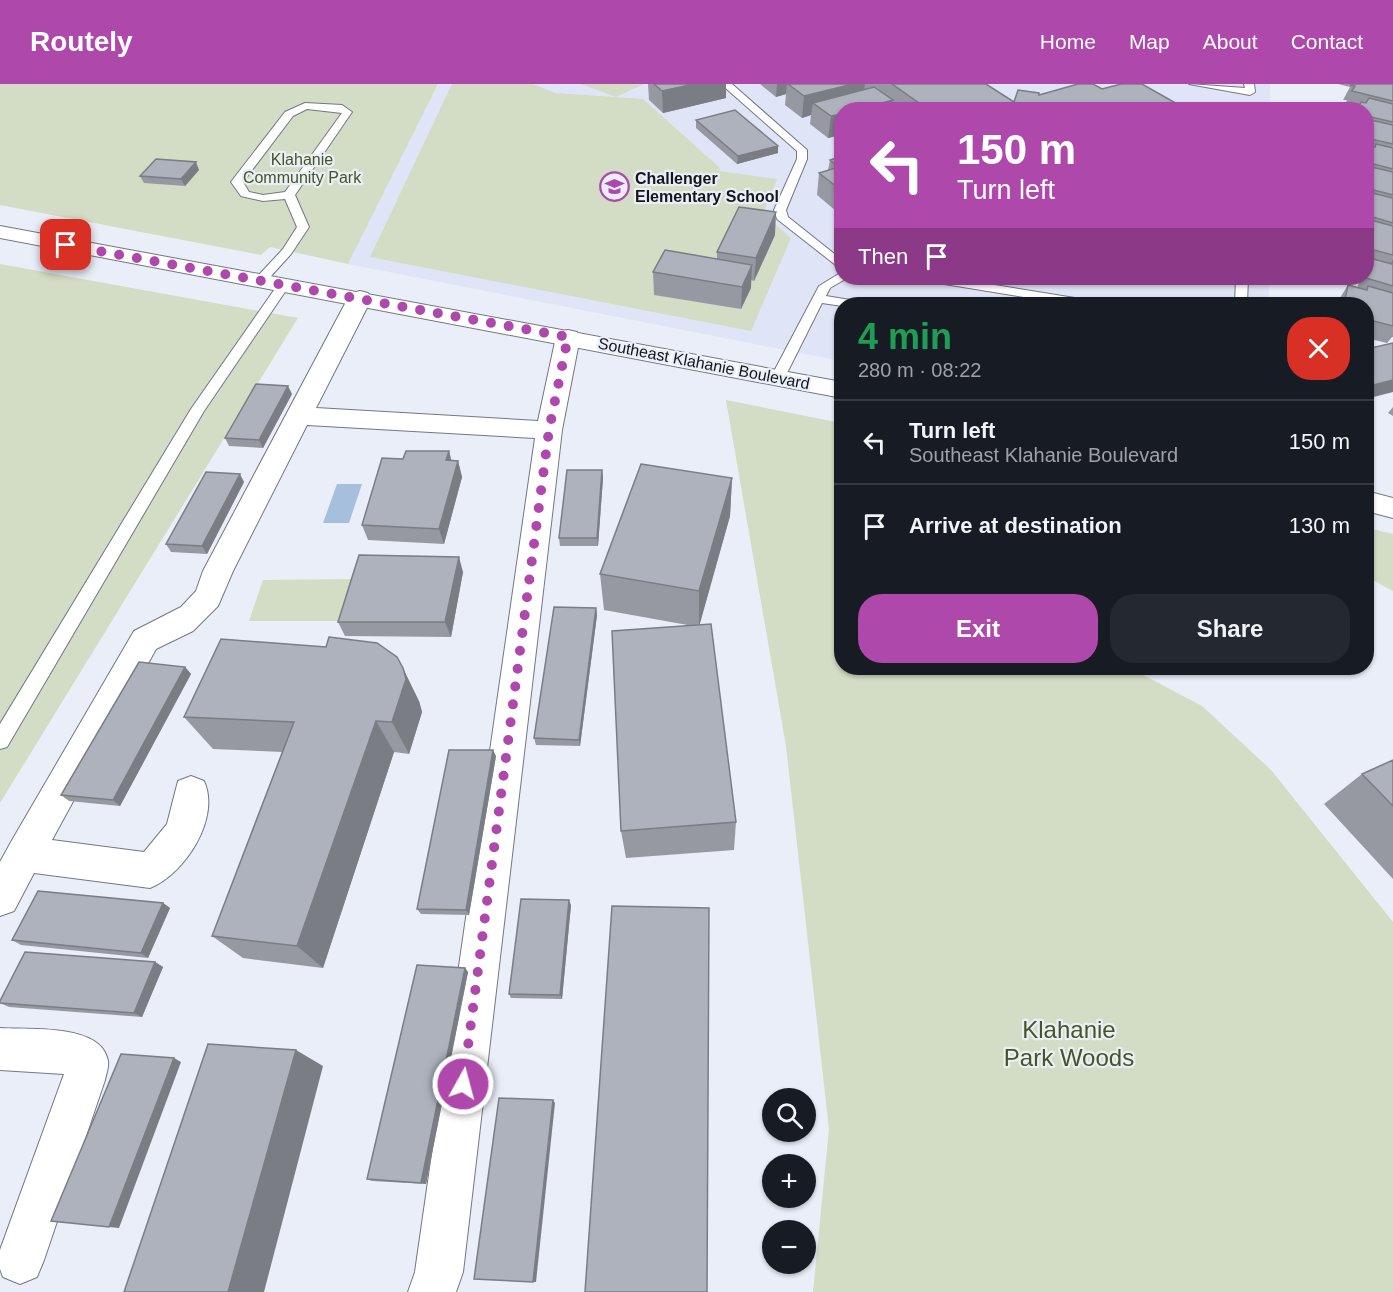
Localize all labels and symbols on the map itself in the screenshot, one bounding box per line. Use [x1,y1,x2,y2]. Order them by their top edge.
park label: Klahanie Community Park [243,151,362,186]
place label: Challenger Elementary School [635,170,779,205]
school or university icon: Challenger Elementary School [598,171,630,203]
pin [40,219,91,270]
street label: Southeast Klahanie Boulevard [597,335,811,392]
park label: Klahanie Park Woods [1004,1016,1134,1071]
position arrow [431,1052,495,1116]

